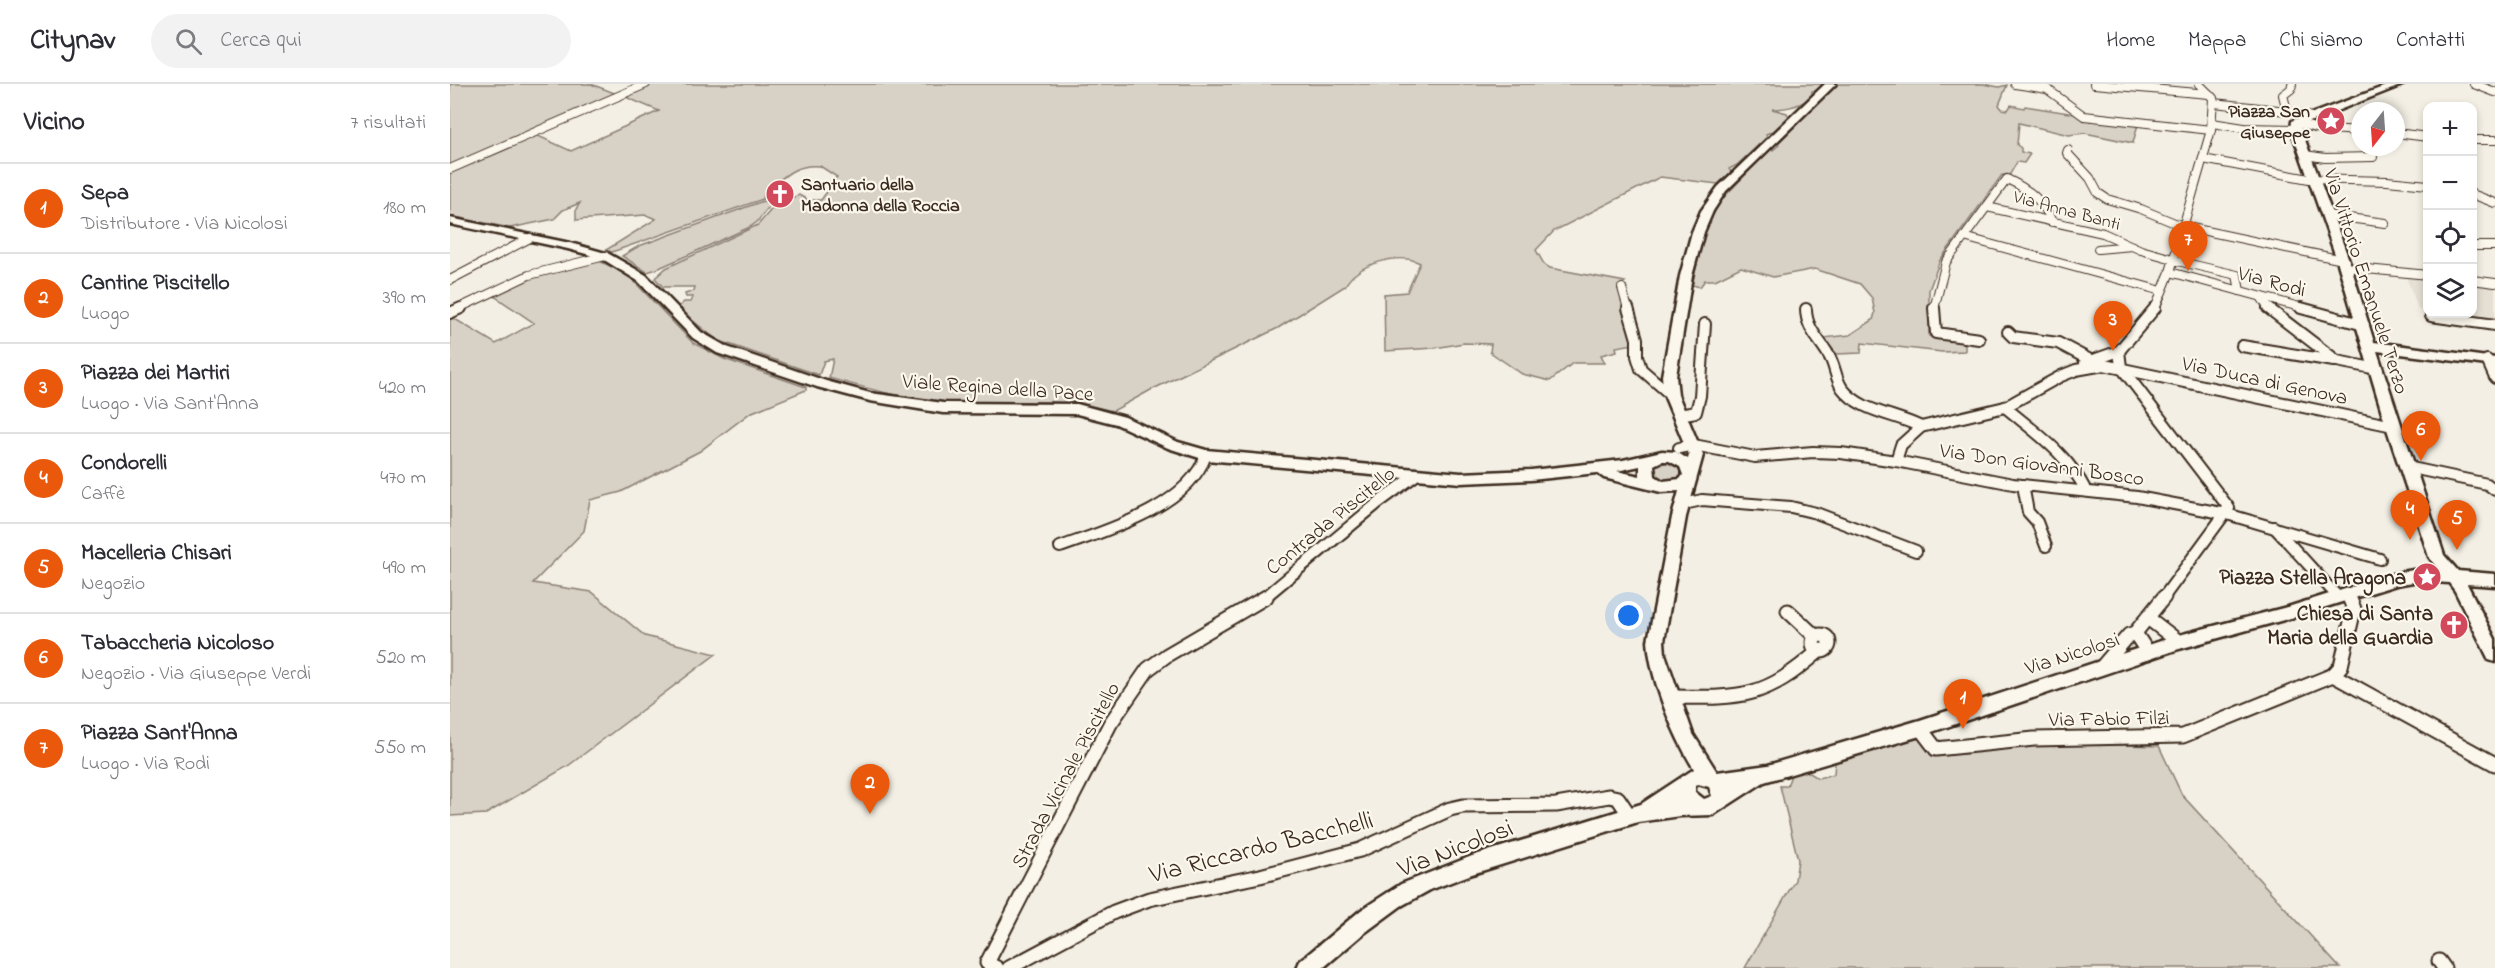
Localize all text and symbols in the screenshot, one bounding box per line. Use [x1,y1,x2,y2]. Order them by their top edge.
search box [151,14,571,68]
text: Citynav [30,21,115,62]
icon: search [172,25,205,58]
text: Cerca qui [220,25,302,57]
text: Home [2106,26,2155,56]
text: Mappa [2188,26,2246,56]
text: Chi siamo [2279,26,2363,56]
text: Contatti [2396,26,2465,56]
place label: Piazza San Giuseppe [2228,100,2311,147]
north arrow [2351,102,2405,156]
map controls [2423,102,2477,318]
button: + [2423,102,2477,156]
text: Vicino [24,104,85,142]
place icon: Piazza San Giuseppe [2315,105,2347,137]
text: 7 risultati [350,109,426,138]
button: − [2423,156,2477,210]
street label: Via Vittorio Emanuele Terzo [2314,164,2416,398]
place label: Santuario della Madonna della Roccia [801,173,960,220]
text: Sepa [81,178,129,210]
church icon: Santuario della Madonna della Roccia [764,178,796,210]
street label: Via Anna Banti [2009,185,2123,239]
text: 1 [40,194,47,223]
text: 180 m [383,194,426,223]
text: Distributore · Via Nicolosi [81,210,288,239]
button: locate [2423,210,2477,264]
pin: 7 [2168,222,2208,271]
street label: Via Rodi [2233,259,2309,306]
button: layers [2423,264,2477,318]
text: Cantine Piscitello [81,268,230,300]
text: 2 [39,284,48,313]
text: 390 m [383,284,426,313]
text: Luogo [81,300,130,329]
pin: 3 [2094,302,2132,351]
street label: Via Duca di Genova [2178,350,2350,414]
text: Piazza dei Martiri [81,358,230,390]
street label: Viale Regina della Pace [900,367,1095,413]
text: 3 [39,374,48,403]
text: 420 m [379,374,426,403]
text: Luogo · Via Sant'Anna [81,390,259,419]
pin: 6 [2402,412,2440,461]
street label: Via Don Giovanni Bosco [1937,437,2146,495]
text: Condorelli [81,448,167,480]
street label: Contrada Piscitello [1260,460,1403,583]
text: 4 [39,464,48,493]
text: 470 m [380,464,426,493]
text: Caffè [81,480,125,509]
pin: 4 [2390,490,2430,540]
pin: 5 [2438,500,2476,550]
text: Macelleria Chisari [81,538,232,570]
text: 5 [38,554,49,583]
text: 490 m [383,554,426,583]
place icon: Piazza Stella Aragona [2411,561,2443,593]
place label: Piazza Stella Aragona [2219,564,2406,596]
text: Negozio [81,570,145,599]
place label: Chiesa di Santa Maria della Guardia [2267,600,2433,654]
your location [1614,601,1643,630]
church icon: Chiesa di Santa Maria della Guardia [2438,609,2470,641]
street label: Via Nicolosi [2021,626,2124,685]
text: Tabaccheria Nicoloso [81,628,274,660]
text: 6 [39,644,48,673]
text: 520 m [375,644,426,673]
text: Negozio · Via Giuseppe Verdi [81,660,311,689]
street label: Strada Vicinale Piscitello [1005,677,1129,875]
pin: 1 [1944,680,1982,729]
street label: Via Fabio Filzi [2047,704,2170,736]
text: Piazza Sant'Anna [81,718,238,750]
text: 7 [39,734,48,763]
text: 550 m [374,734,426,763]
text: Luogo · Via Rodi [81,750,210,779]
pin: 2 [850,764,890,814]
street label: Via Riccardo Bacchelli [1145,803,1378,895]
street label: Via Nicolosi [1392,810,1519,890]

